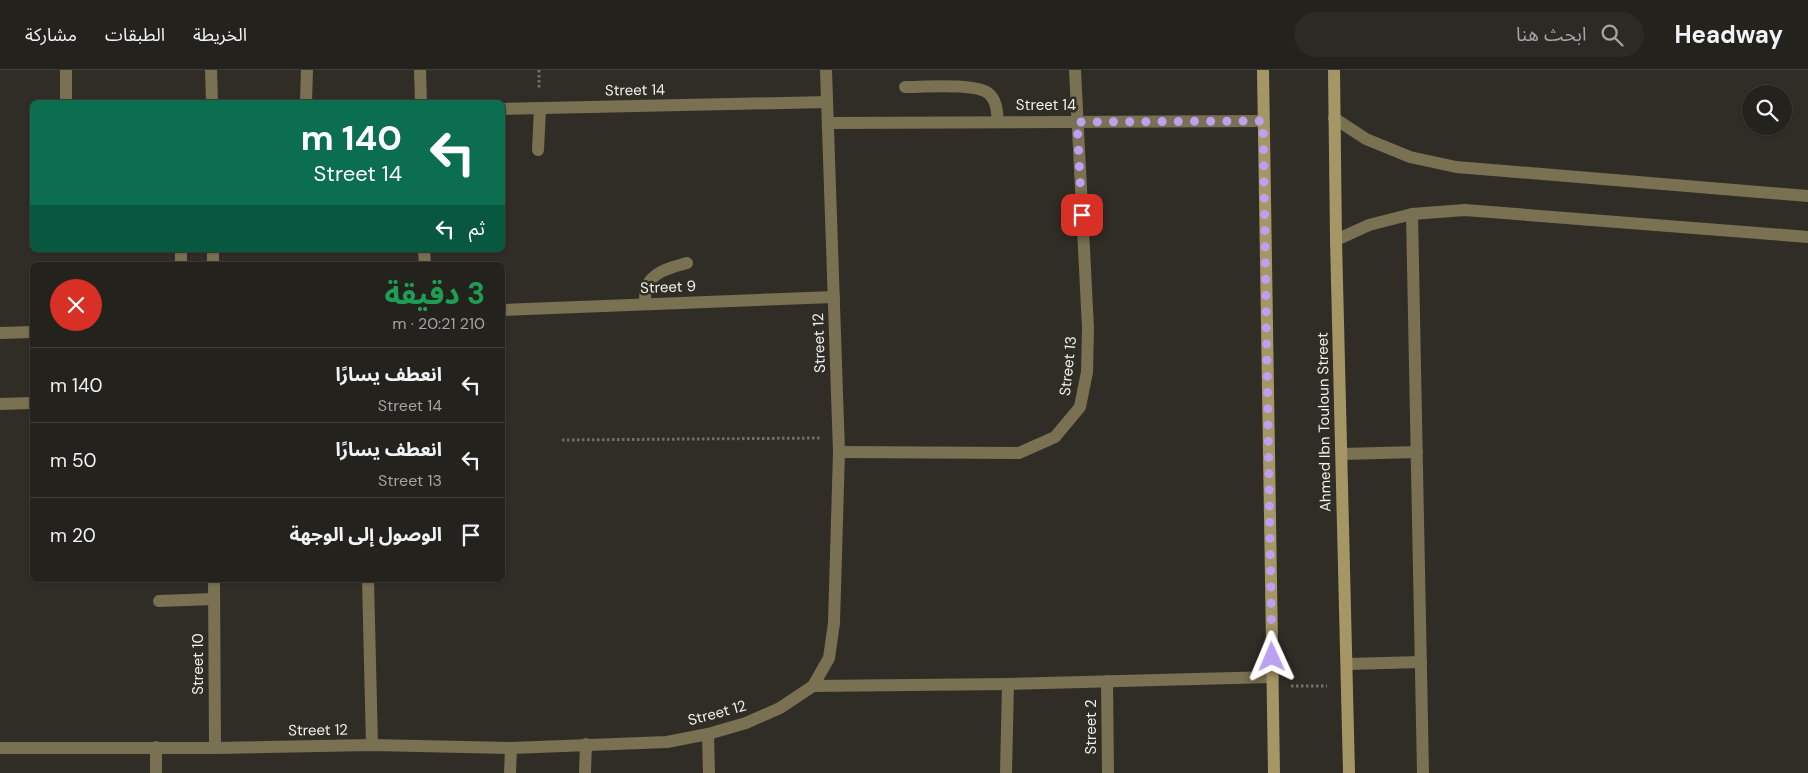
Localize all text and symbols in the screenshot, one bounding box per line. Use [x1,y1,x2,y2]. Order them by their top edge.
search box [1294,12,1644,57]
text: Headway [1674,19,1783,50]
icon: search [1598,21,1626,49]
text: ابحث هنا [1516,22,1586,47]
text: مشاركة [25,23,77,47]
text: الطبقات [105,23,165,47]
text: الخريطة [193,23,247,47]
street label: Street 14 [605,79,665,101]
map controls [1742,85,1792,135]
button: search [1742,85,1792,135]
street label: Street 14 [1016,95,1076,115]
text: 140 m [301,115,402,161]
icon: left [420,120,485,185]
text: Street 14 [314,159,402,188]
pin [1061,194,1103,236]
icon: arrive [1068,201,1096,229]
icon: left [431,215,459,243]
text: ثم [469,216,485,241]
text: 3 دقيقة [384,274,485,313]
street label: Street 9 [640,276,696,298]
button: close [50,279,102,331]
text: 210 m · 20:21 [392,313,485,334]
street label: Street 12 [808,313,830,373]
street label: Ahmed Ibn Touloun Street [1312,332,1336,512]
street label: Street 13 [1055,335,1081,397]
text: انعطف يسارًا [335,362,442,387]
icon: left [457,371,485,399]
text: 140 m [50,373,102,398]
text: Street 14 [378,395,442,416]
text: انعطف يسارًا [335,437,442,462]
icon: left [457,446,485,474]
text: 50 m [50,448,97,473]
text: Street 13 [378,470,442,491]
icon: arrive [457,521,485,549]
text: الوصول إلى الوجهة [290,522,442,547]
text: 20 m [50,523,96,548]
position arrow [1245,630,1297,682]
street label: Street 10 [188,633,208,695]
street label: Street 12 [686,696,748,730]
street label: Street 2 [1081,699,1101,755]
street label: Street 12 [288,719,348,741]

